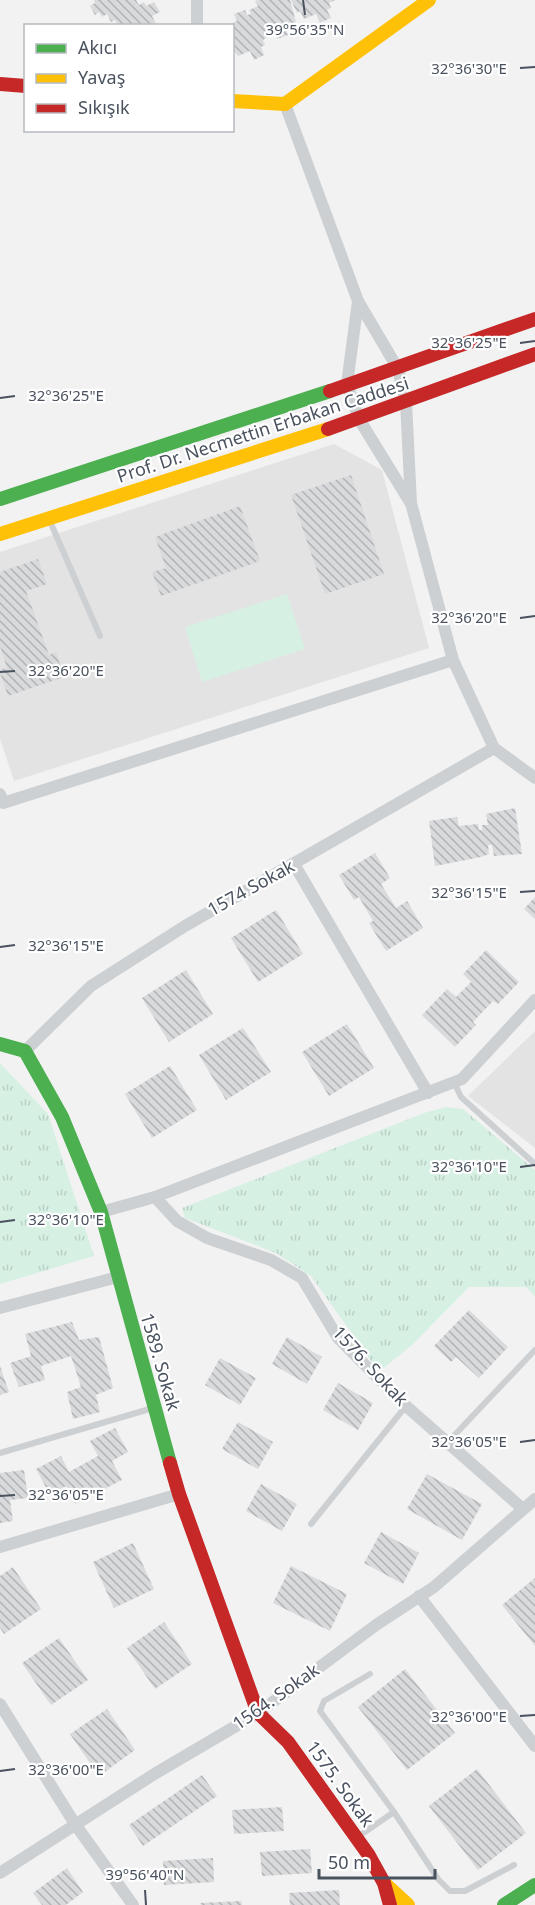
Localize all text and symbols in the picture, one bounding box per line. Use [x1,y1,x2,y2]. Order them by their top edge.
text: 39°56'35"N [266,19,344,39]
legend [24,24,234,132]
text: Akıcı [78,35,117,59]
text: 32°36'30"E [431,58,507,78]
text: Yavaş [78,65,125,89]
text: Sıkışık [78,95,130,119]
text: 32°36'25"E [431,332,507,352]
street label: Prof. Dr. Necmettin Erbakan Caddesi [114,370,412,488]
text: 32°36'25"E [28,385,104,405]
text: 32°36'20"E [431,607,507,627]
text: 32°36'20"E [28,660,104,680]
street label: 1574 Sokak [203,853,299,921]
text: 32°36'15"E [431,882,507,902]
text: 32°36'15"E [28,935,104,955]
text: 32°36'10"E [431,1156,507,1176]
text: 32°36'10"E [28,1209,104,1229]
street label: 1589. Sokak [136,1310,186,1414]
street label: 1576. Sokak [328,1320,414,1411]
text: 32°36'05"E [431,1431,507,1451]
text: 32°36'05"E [28,1484,104,1504]
street label: 1564. Sokak [227,1657,324,1735]
text: 32°36'00"E [431,1706,507,1726]
street label: 1575. Sokak [301,1736,380,1832]
text: 32°36'00"E [28,1759,104,1779]
scale bar [319,1842,434,1880]
text: 50 m [328,1850,370,1874]
text: 39°56'40"N [106,1864,184,1884]

